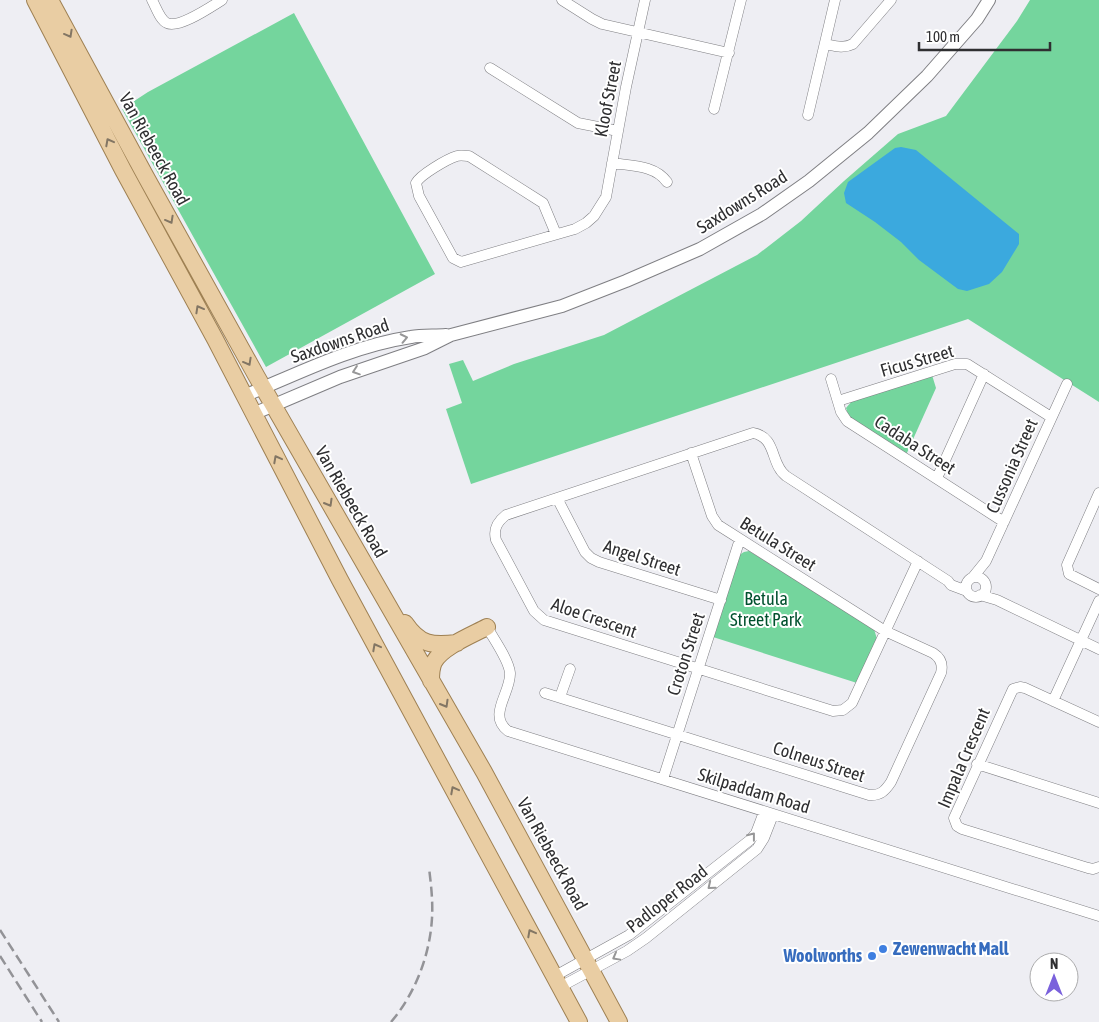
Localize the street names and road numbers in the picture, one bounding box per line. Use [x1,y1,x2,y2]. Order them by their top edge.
street label: Kloof Street [590,59,625,139]
street label: Van Riebeeck Road [115,89,194,209]
street label: Saxdowns Road [693,166,791,238]
street label: Saxdowns Road [288,314,392,367]
street label: Ficus Street [878,340,956,381]
street label: Cadaba Street [871,411,960,479]
street label: Cussonia Street [981,415,1042,516]
street label: Van Riebeeck Road [311,442,392,561]
street label: Betula Street [736,512,820,575]
street label: Angel Street [601,535,683,580]
street label: Aloe Crescent [549,593,640,642]
street label: Croton Street [662,610,709,698]
street label: Impala Crescent [933,705,994,811]
street label: Colneus Street [771,737,868,786]
street label: Skilpaddam Road [696,764,813,818]
street label: Van Riebeeck Road [513,794,592,914]
street label: Padloper Road [622,860,711,937]

